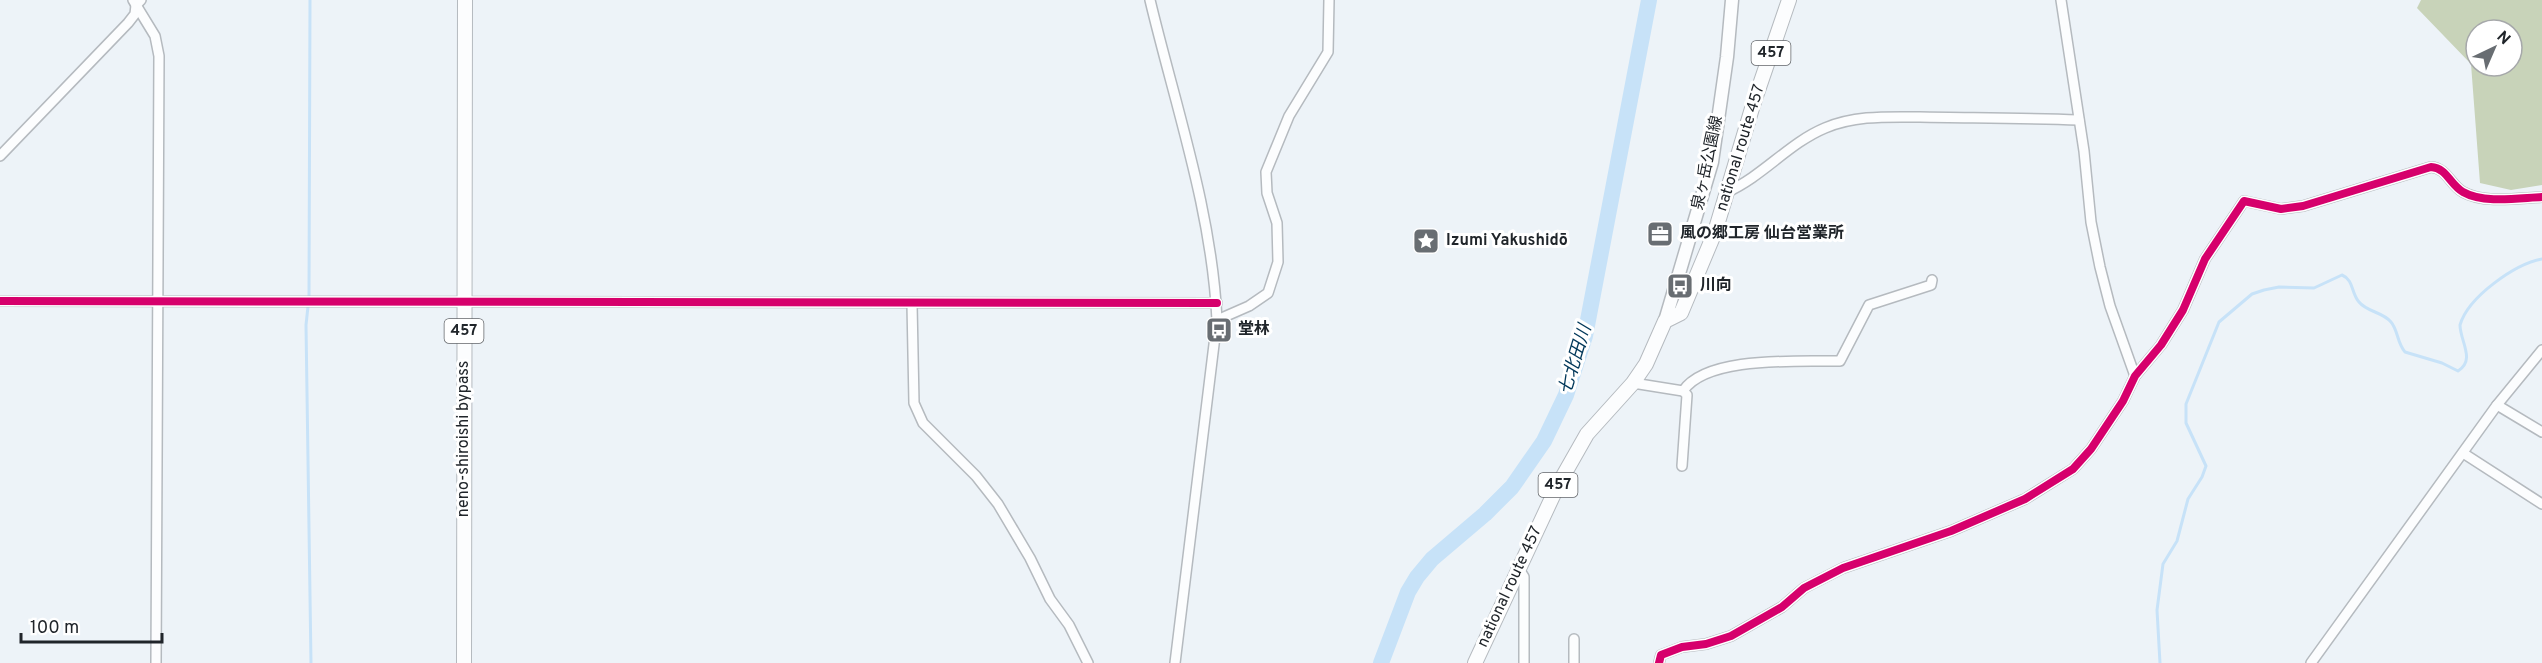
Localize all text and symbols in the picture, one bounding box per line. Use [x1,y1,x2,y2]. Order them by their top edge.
north arrow [2464,18,2524,78]
text: N [2492,27,2514,50]
road number: 457 [1752,41,1790,65]
street label: national route 457 [1712,82,1770,214]
street label: 泉ヶ岳公園線 [1688,114,1728,212]
office icon: 風の郷工房 仙台営業所 [1645,219,1675,249]
place label: 風の郷工房 仙台営業所 [1680,224,1844,244]
place icon: Izumi Yakushidō [1411,226,1441,256]
place label: Izumi Yakushidō [1446,231,1568,251]
bus stop icon: 川向 [1665,271,1695,301]
place label: 川向 [1700,276,1732,296]
bus stop icon: 堂林 [1204,315,1234,345]
road number: 457 [444,319,484,343]
place label: 堂林 [1238,320,1270,340]
water label: 七北田川 [1554,320,1598,398]
street label: neno-shiroishi bypass [454,361,474,517]
road number: 457 [1538,473,1578,497]
street label: national route 457 [1473,523,1547,651]
scale bar [21,606,162,644]
text: 100 m [30,617,79,640]

